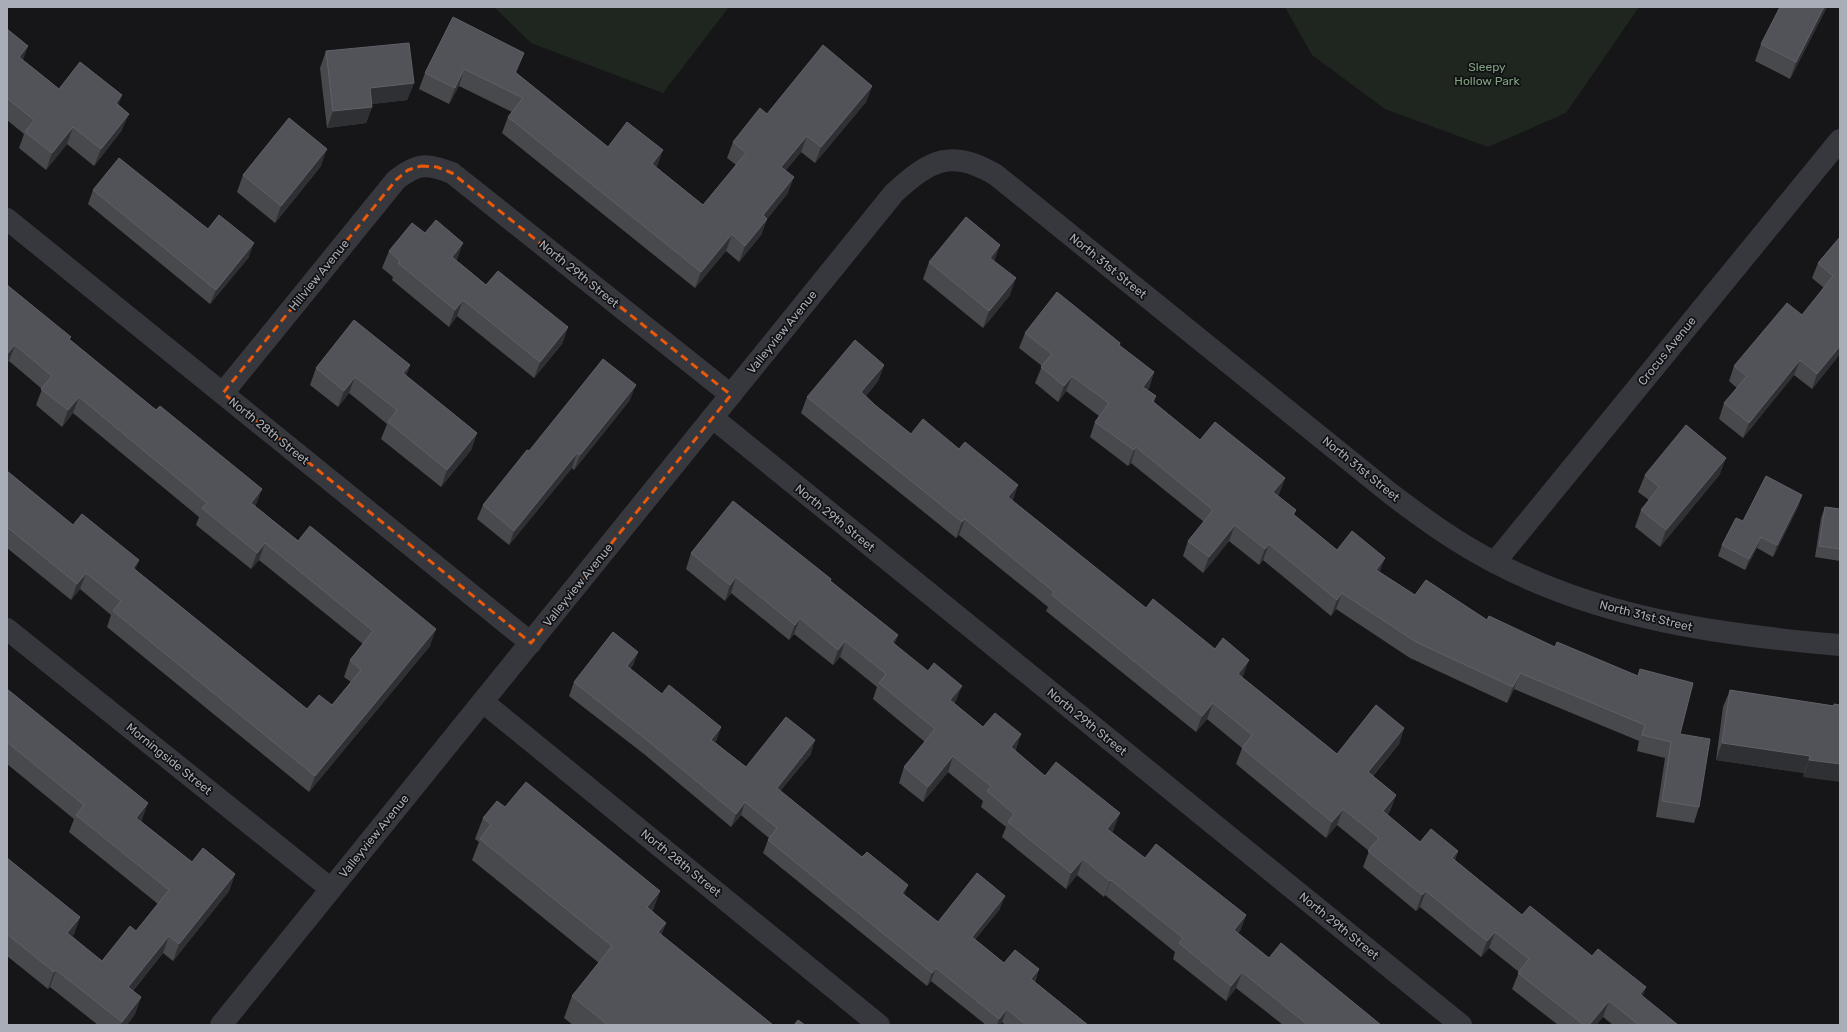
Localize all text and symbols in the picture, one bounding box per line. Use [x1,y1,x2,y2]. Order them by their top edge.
park label: Sleepy Hollow Park [1454,60,1520,88]
street label: North 31st Street [1067,231,1150,302]
street label: Hillview Avenue [286,236,352,313]
street label: North 29th Street [536,238,622,311]
street label: Valleyview Avenue [744,287,820,376]
street label: Crocus Avenue [1635,314,1699,388]
street label: North 28th Street [226,394,312,468]
street label: North 31st Street [1320,434,1403,505]
street label: North 29th Street [792,482,878,555]
street label: Valleyview Avenue [540,540,616,629]
street label: North 31st Street [1598,598,1694,634]
street label: North 29th Street [1044,686,1130,759]
street label: Morningside Street [123,720,215,798]
street label: Valleyview Avenue [336,791,412,880]
street label: North 28th Street [638,826,724,900]
street label: North 29th Street [1296,890,1382,963]

